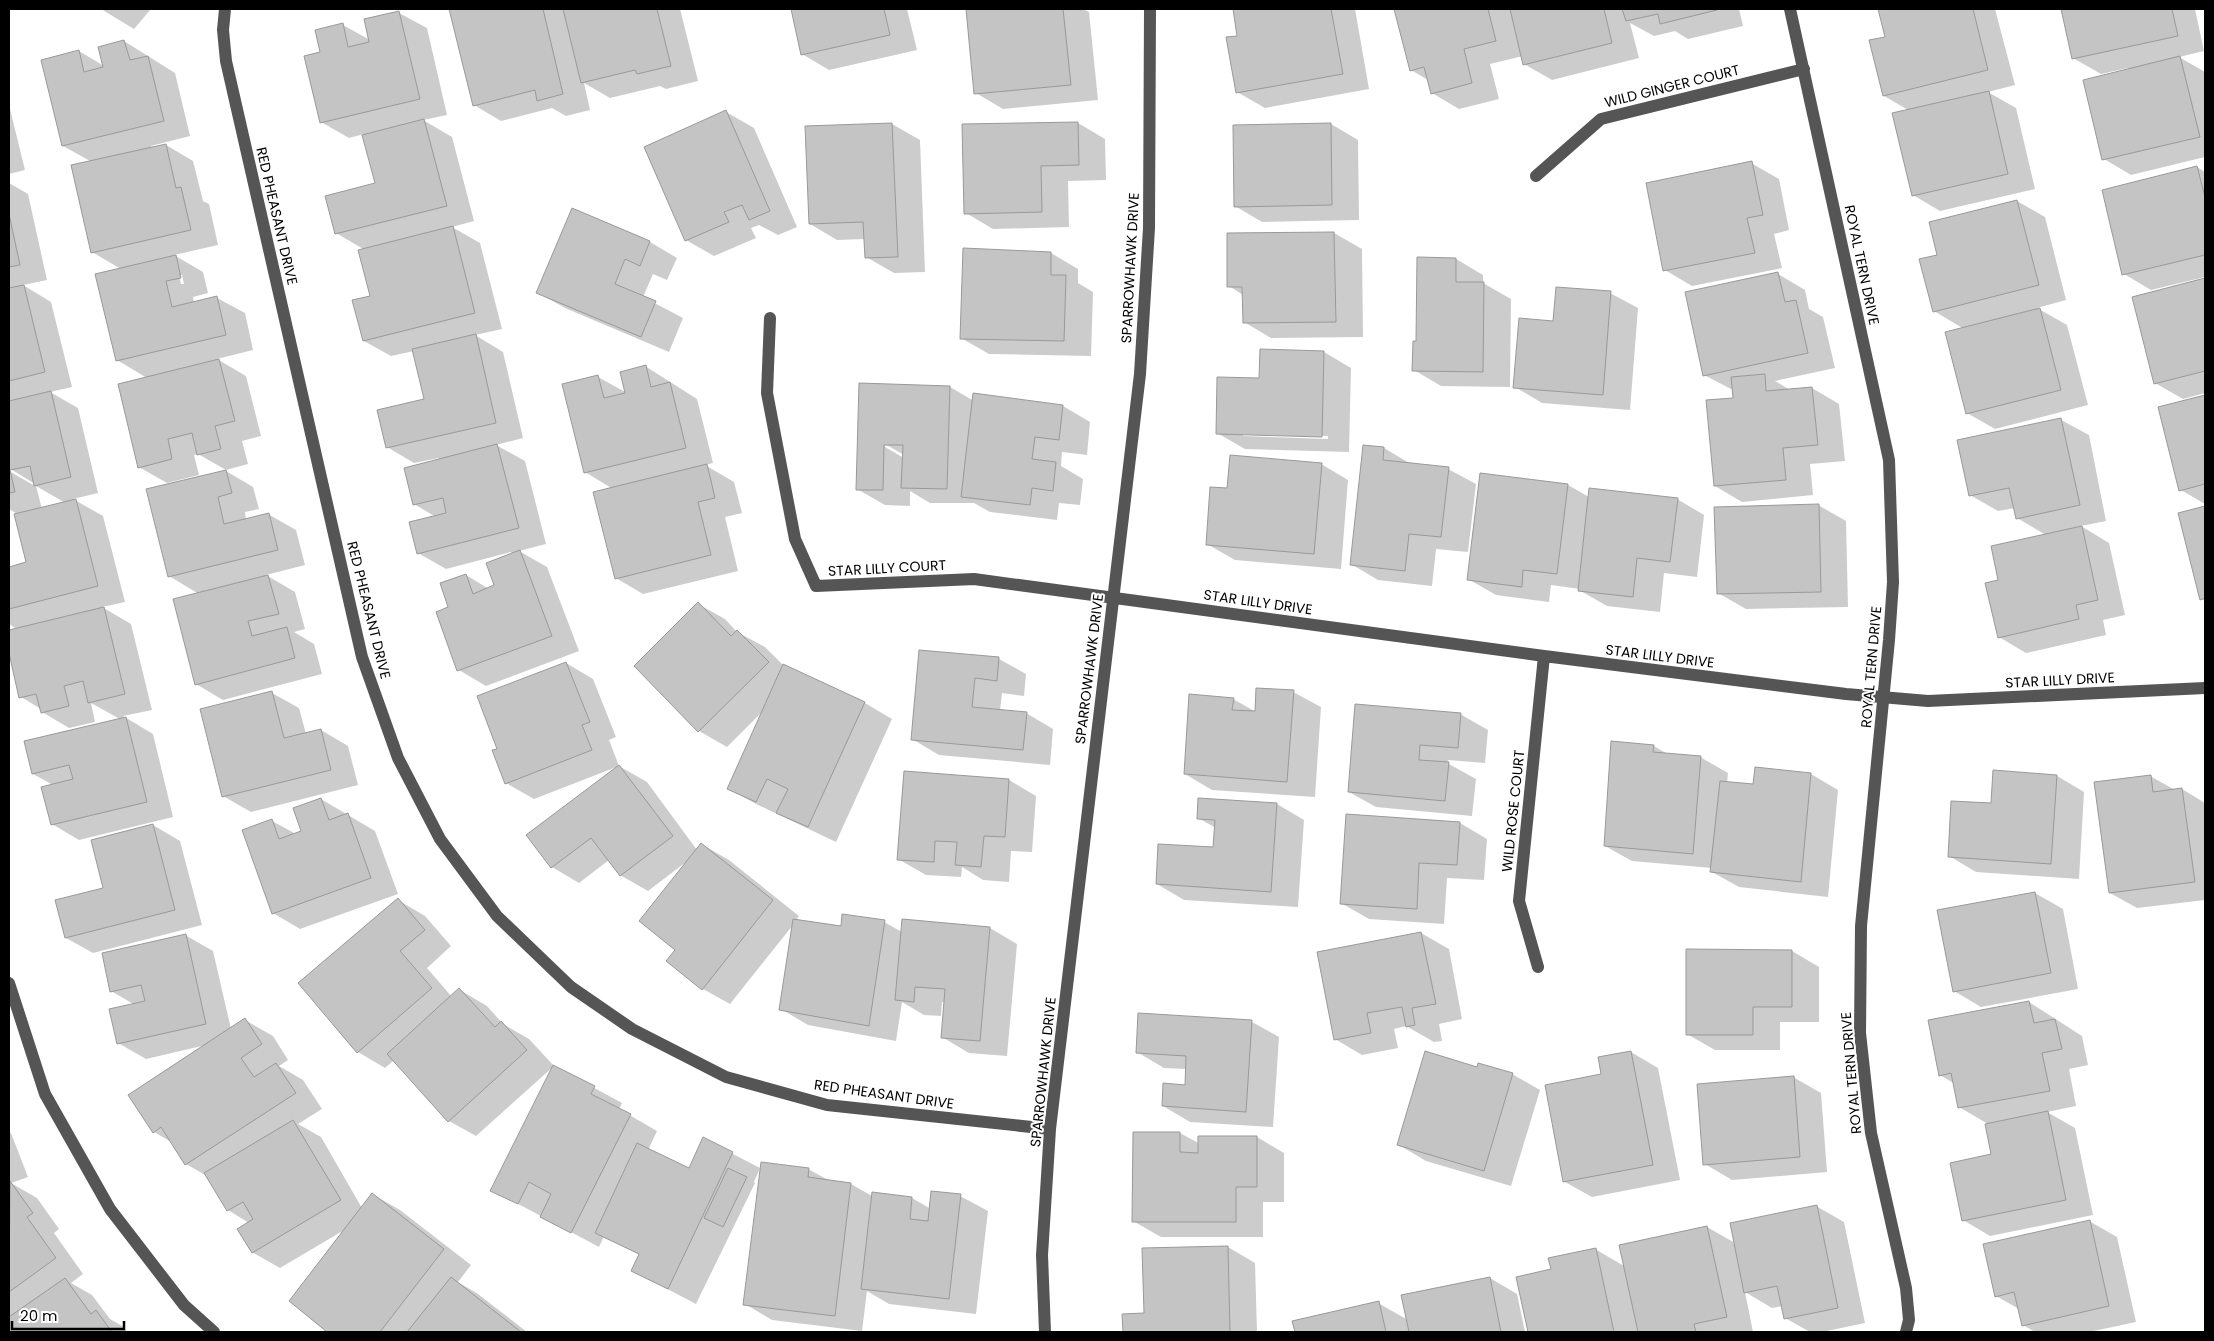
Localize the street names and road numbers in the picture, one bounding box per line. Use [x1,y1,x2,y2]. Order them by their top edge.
street label: WILD GINGER COURT [1602,59,1742,112]
street label: RED PHEASANT DRIVE [251,145,303,287]
street label: SPARROWHAWK DRIVE [1116,192,1144,344]
street label: ROYAL TERN DRIVE [1840,203,1884,327]
street label: RED PHEASANT DRIVE [342,539,396,681]
street label: STAR LILLY COURT [827,555,947,581]
street label: STAR LILLY DRIVE [1202,584,1314,620]
street label: SPARROWHAWK DRIVE [1070,593,1108,745]
street label: ROYAL TERN DRIVE [1856,605,1886,729]
street label: STAR LILLY DRIVE [1604,639,1716,673]
street label: STAR LILLY DRIVE [2005,667,2115,693]
street label: WILD ROSE COURT [1497,748,1529,873]
street label: SPARROWHAWK DRIVE [1025,996,1061,1148]
street label: ROYAL TERN DRIVE [1836,1011,1866,1135]
street label: RED PHEASANT DRIVE [813,1074,955,1114]

